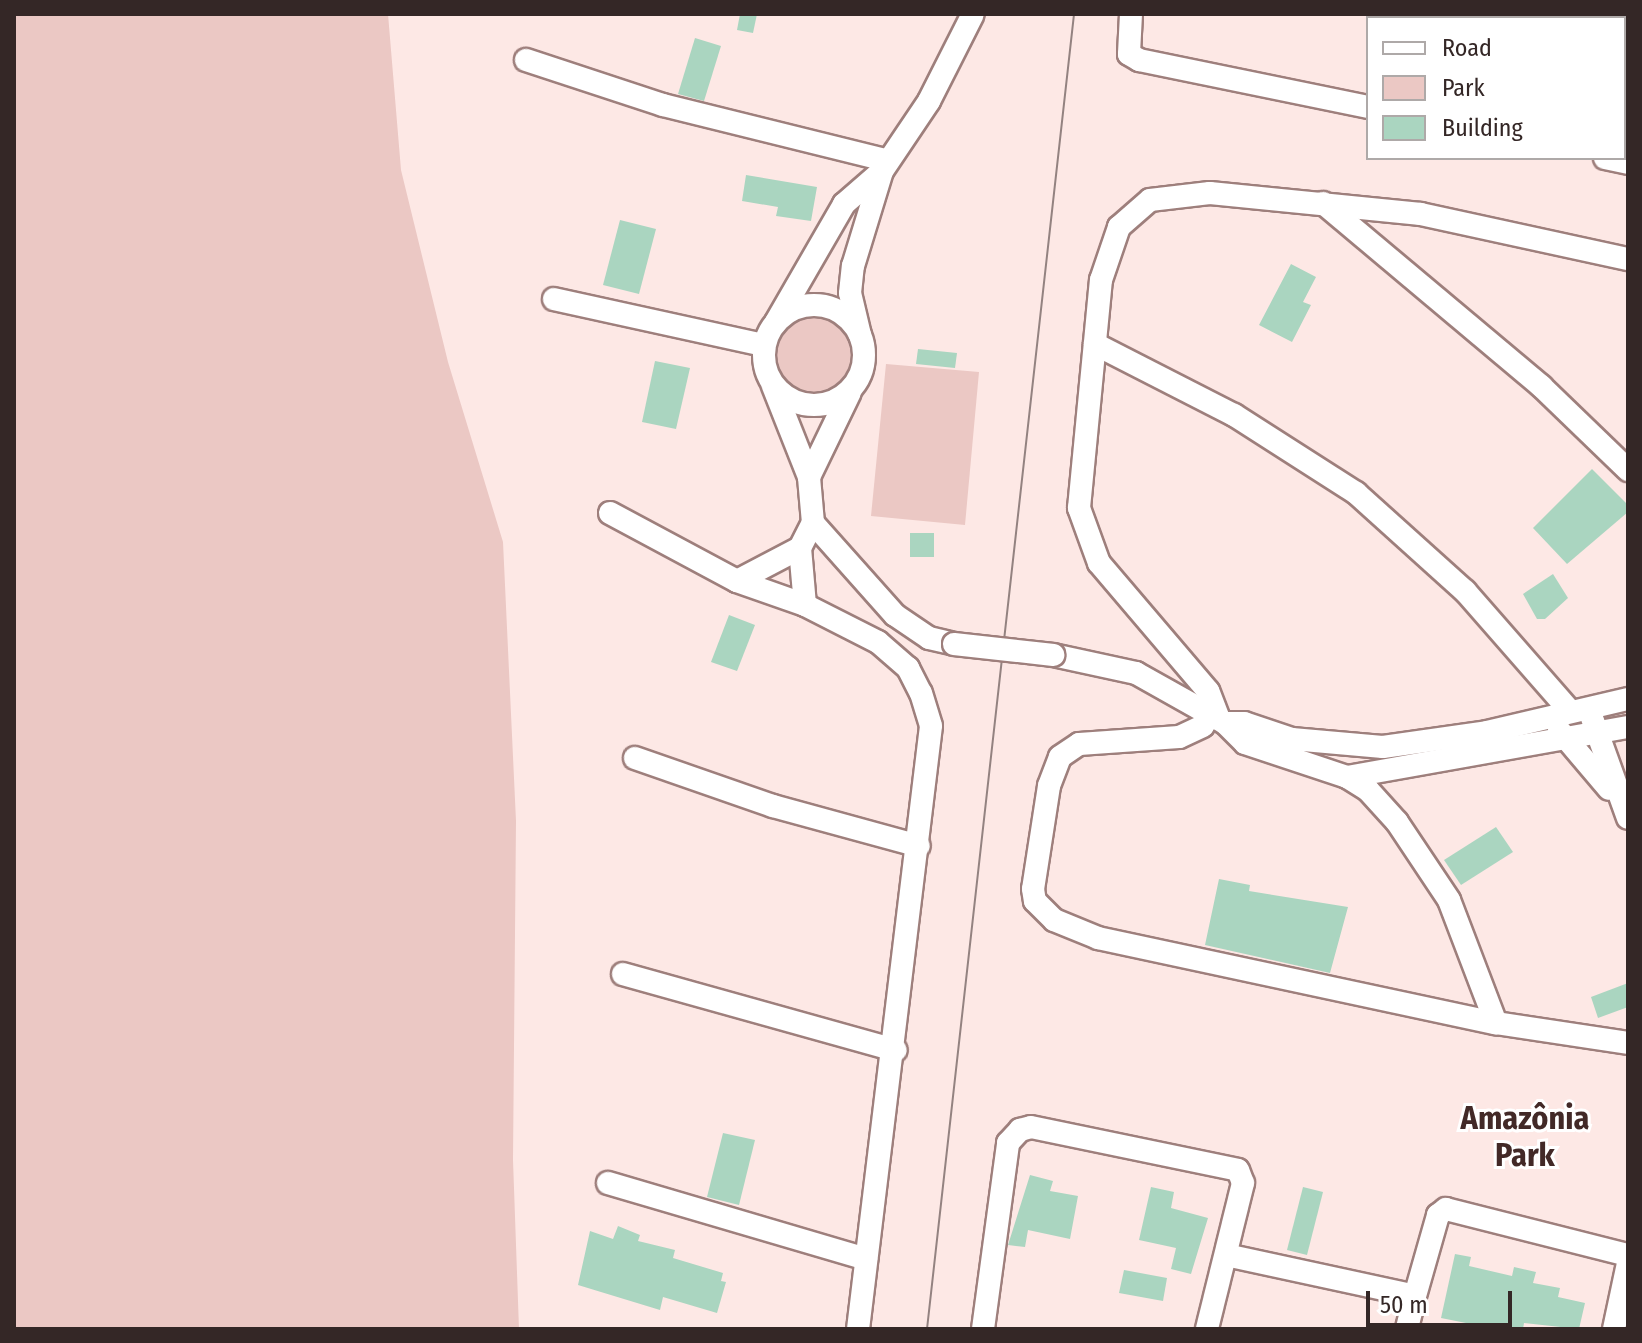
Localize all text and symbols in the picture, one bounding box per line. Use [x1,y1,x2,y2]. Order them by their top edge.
legend [1366,16,1626,160]
text: Road [1442,34,1492,62]
text: Park [1442,74,1485,102]
text: Building [1442,114,1523,142]
district label: Amazônia Park [1461,1100,1589,1175]
scale bar [1370,1275,1516,1325]
text: 50 m [1380,1291,1428,1319]

